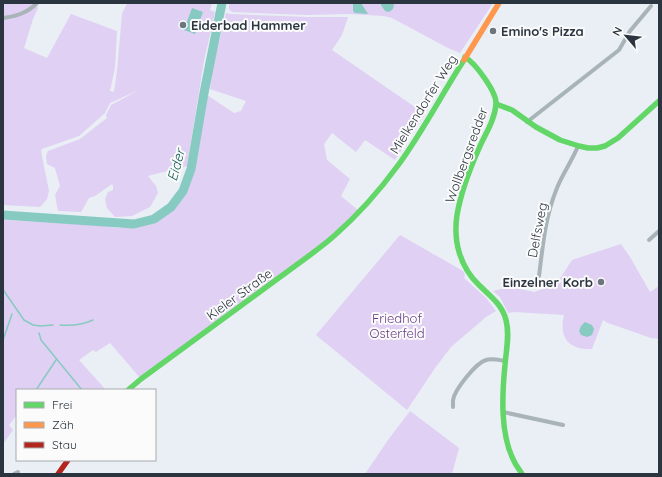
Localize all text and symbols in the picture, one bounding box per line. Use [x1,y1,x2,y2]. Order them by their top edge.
north arrow [606,16,646,56]
place label: Eiderbad Hammer [191,17,306,33]
marker: Eiderbad Hammer [178,20,188,30]
place label: Emino's Pizza [501,23,584,39]
text: N [609,24,625,38]
marker: Emino's Pizza [488,26,498,36]
street label: Mielkendorfer Weg [386,51,460,157]
street label: Wollbergsredder [441,105,491,205]
water label: Eider [163,145,189,183]
street label: Delfsweg [524,201,550,259]
street label: Kieler Straße [203,265,275,323]
place label: Einzelner Korb [503,274,593,290]
marker: Einzelner Korb [596,277,606,287]
park label: Friedhof Osterfeld [369,310,425,341]
legend [16,389,156,461]
text: Frei [52,397,72,412]
text: Zäh [52,417,74,432]
text: Stau [52,437,77,452]

